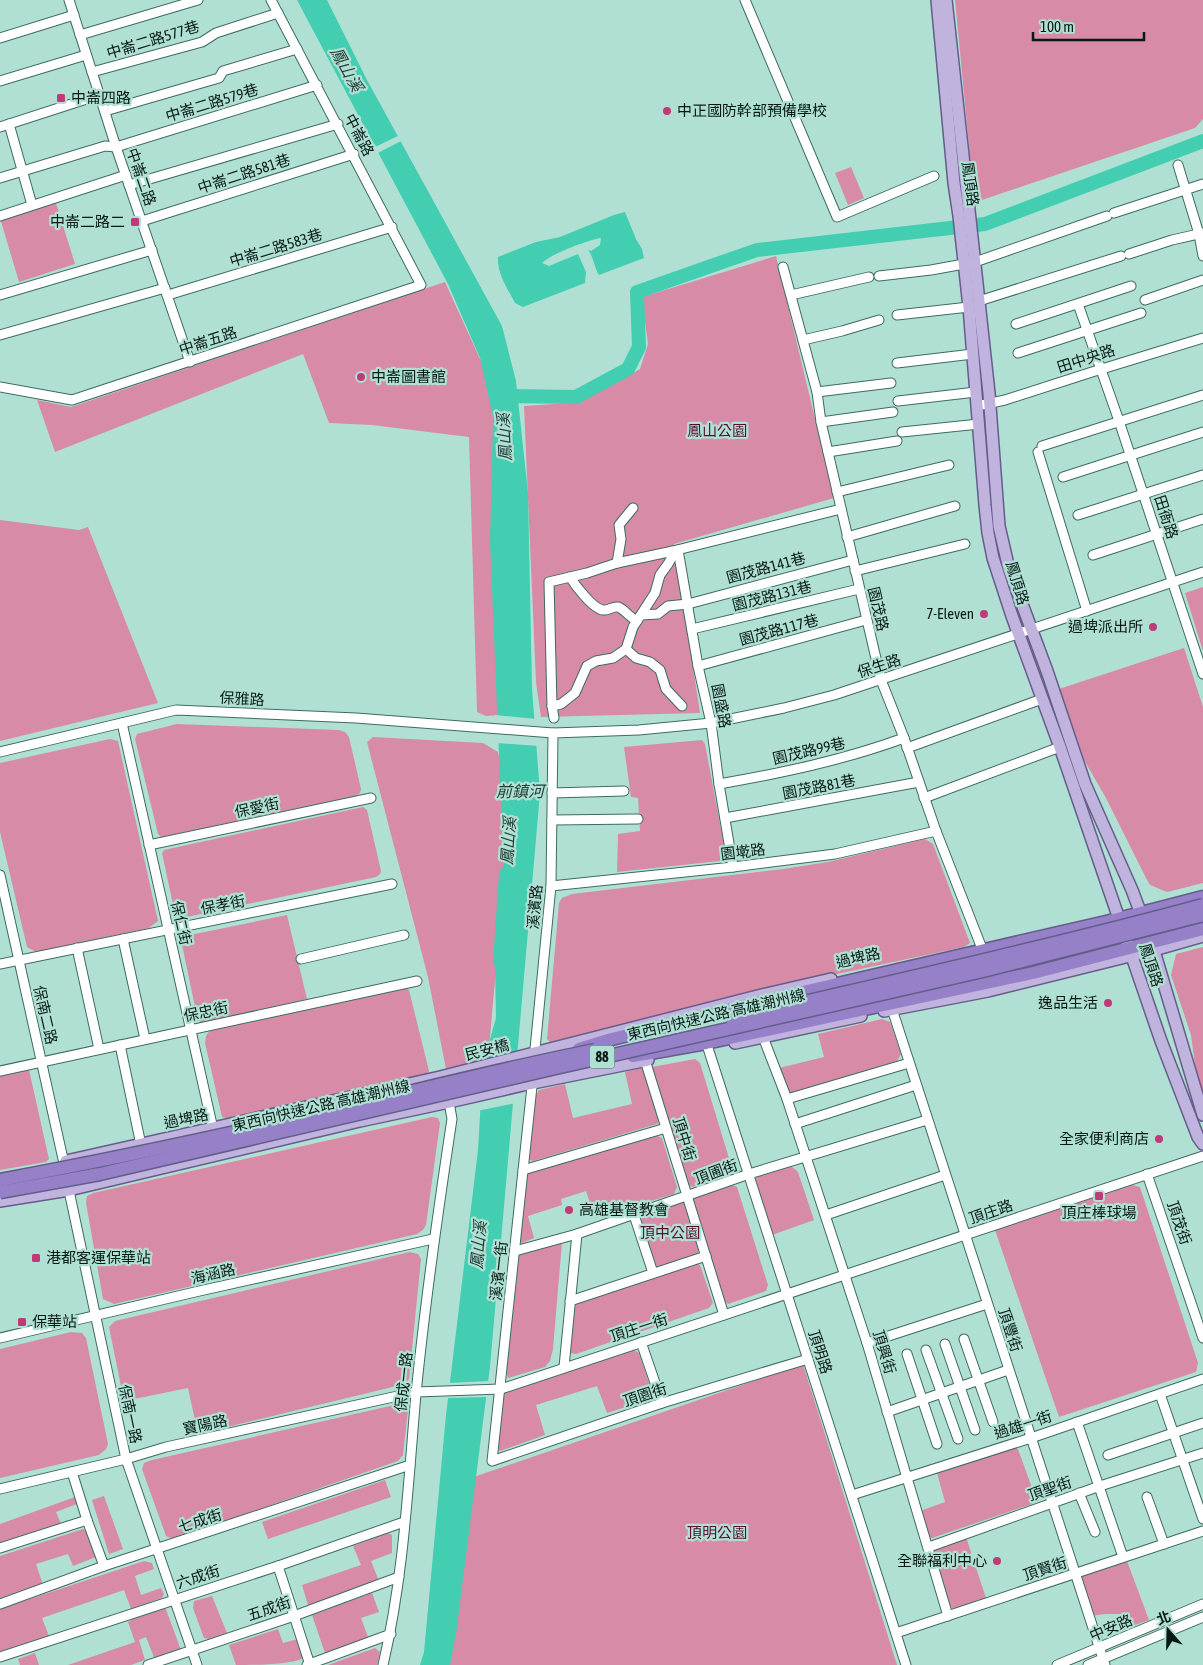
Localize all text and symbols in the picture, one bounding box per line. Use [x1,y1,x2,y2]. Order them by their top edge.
scale bar [1033,10,1144,42]
street label: 中崙二路577巷 [104,17,201,62]
text: 100 m [1040,18,1074,35]
water label: 鳳山溪 [327,44,367,96]
street label: 中崙二路579巷 [163,80,260,125]
place label: 中崙四路 [71,89,131,106]
marker: 中崙四路 [55,92,67,104]
place label: 中正國防幹部預備學校 [677,102,827,119]
marker: 中正國防幹部預備學校 [661,105,673,117]
street label: 中崙路 [341,111,378,159]
street label: 中崙二路 [124,146,159,208]
street label: 中崙二路581巷 [195,151,292,196]
street label: 鳳頂路 [959,160,982,207]
place label: 中崙二路二 [50,213,125,230]
marker: 中崙二路二 [129,216,141,228]
street label: 中崙二路583巷 [227,225,324,270]
street label: 中崙五路 [177,323,239,358]
street label: 田中央路 [1055,341,1117,376]
place label: 中崙圖書館 [371,368,446,385]
marker: 中崙圖書館 [355,371,367,383]
water label: 鳳山溪 [494,411,514,461]
park label: 鳳山公園 [687,422,747,439]
street label: 田衙路 [1151,493,1182,541]
street label: 園茂路141巷 [724,549,807,586]
street label: 鳳頂路 [1003,559,1032,607]
street label: 園茂路131巷 [730,577,813,614]
street label: 園茂路 [865,585,892,633]
place label: 7-Eleven [926,605,974,622]
marker: 7-Eleven [978,608,990,620]
street label: 園茂路117巷 [737,611,820,648]
place label: 過埤派出所 [1068,618,1143,635]
marker: 過埤派出所 [1147,621,1159,633]
street label: 保生路 [855,650,903,681]
street label: 園盛路 [709,682,734,730]
street label: 保雅路 [219,689,265,708]
street label: 園茂路99巷 [771,734,847,767]
street label: 園茂路81巷 [781,771,857,802]
water label: 前鎮河 [496,782,547,800]
street label: 保愛街 [233,795,281,821]
water label: 鳳山溪 [497,814,519,866]
street label: 園墘路 [720,840,766,863]
street label: 溪濱路 [524,884,545,930]
street label: 保孝街 [199,892,247,917]
street label: 保仁街 [168,899,195,947]
street label: 鳳頂路 [1136,941,1167,989]
street label: 過埤路 [834,944,882,971]
street label: 保南二路 [30,984,61,1046]
street label: 東西向快速公路 高雄潮州線 [625,986,806,1043]
place label: 逸品生活 [1038,994,1098,1011]
marker: 逸品生活 [1102,997,1114,1009]
street label: 保忠街 [182,999,230,1025]
street label: 民安橋 [463,1036,511,1063]
road number: 88 [590,1046,614,1068]
street label: 東西向快速公路 高雄潮州線 [230,1077,411,1134]
street label: 過埤路 [162,1106,210,1132]
street label: 頂中街 [670,1115,699,1163]
place label: 全家便利商店 [1059,1130,1149,1147]
marker: 全家便利商店 [1153,1133,1165,1145]
street label: 頂圃街 [692,1156,740,1187]
marker: 頂庄棒球場 [1093,1190,1105,1202]
street label: 頂庄路 [967,1196,1015,1227]
street label: 頂茂街 [1164,1199,1195,1247]
place label: 高雄基督教會 [579,1201,669,1218]
marker: 高雄基督教會 [563,1204,575,1216]
place label: 頂庄棒球場 [1061,1204,1137,1221]
water label: 鳳山溪 [467,1218,489,1270]
park label: 頂中公園 [640,1224,700,1241]
street label: 溪濱一街 [487,1240,510,1302]
place label: 港都客運保華站 [46,1249,151,1266]
marker: 港都客運保華站 [30,1252,42,1264]
street label: 海涵路 [189,1260,237,1287]
street label: 頂豐街 [995,1306,1026,1354]
street label: 頂庄一街 [608,1310,670,1345]
place label: 保華站 [32,1313,77,1330]
marker: 保華站 [16,1316,28,1328]
street label: 頂明路 [805,1328,836,1376]
street label: 頂興街 [870,1328,899,1376]
street label: 保成一路 [392,1351,415,1413]
street label: 頂園街 [621,1379,669,1410]
street label: 保南一路 [116,1383,145,1445]
street label: 過雄一街 [992,1407,1054,1442]
street label: 寶陽路 [181,1412,229,1438]
street label: 頂聖街 [1026,1473,1074,1504]
street label: 七成街 [176,1505,224,1536]
park label: 頂明公園 [687,1524,747,1541]
place label: 全聯福利中心 [897,1552,987,1569]
street label: 頂賢街 [1021,1553,1069,1584]
marker: 全聯福利中心 [991,1555,1003,1567]
street label: 六成街 [174,1561,222,1592]
street label: 五成街 [245,1593,293,1624]
north arrow [1143,1605,1193,1655]
text: 北 [1154,1608,1173,1628]
street label: 中安路 [1087,1611,1135,1644]

